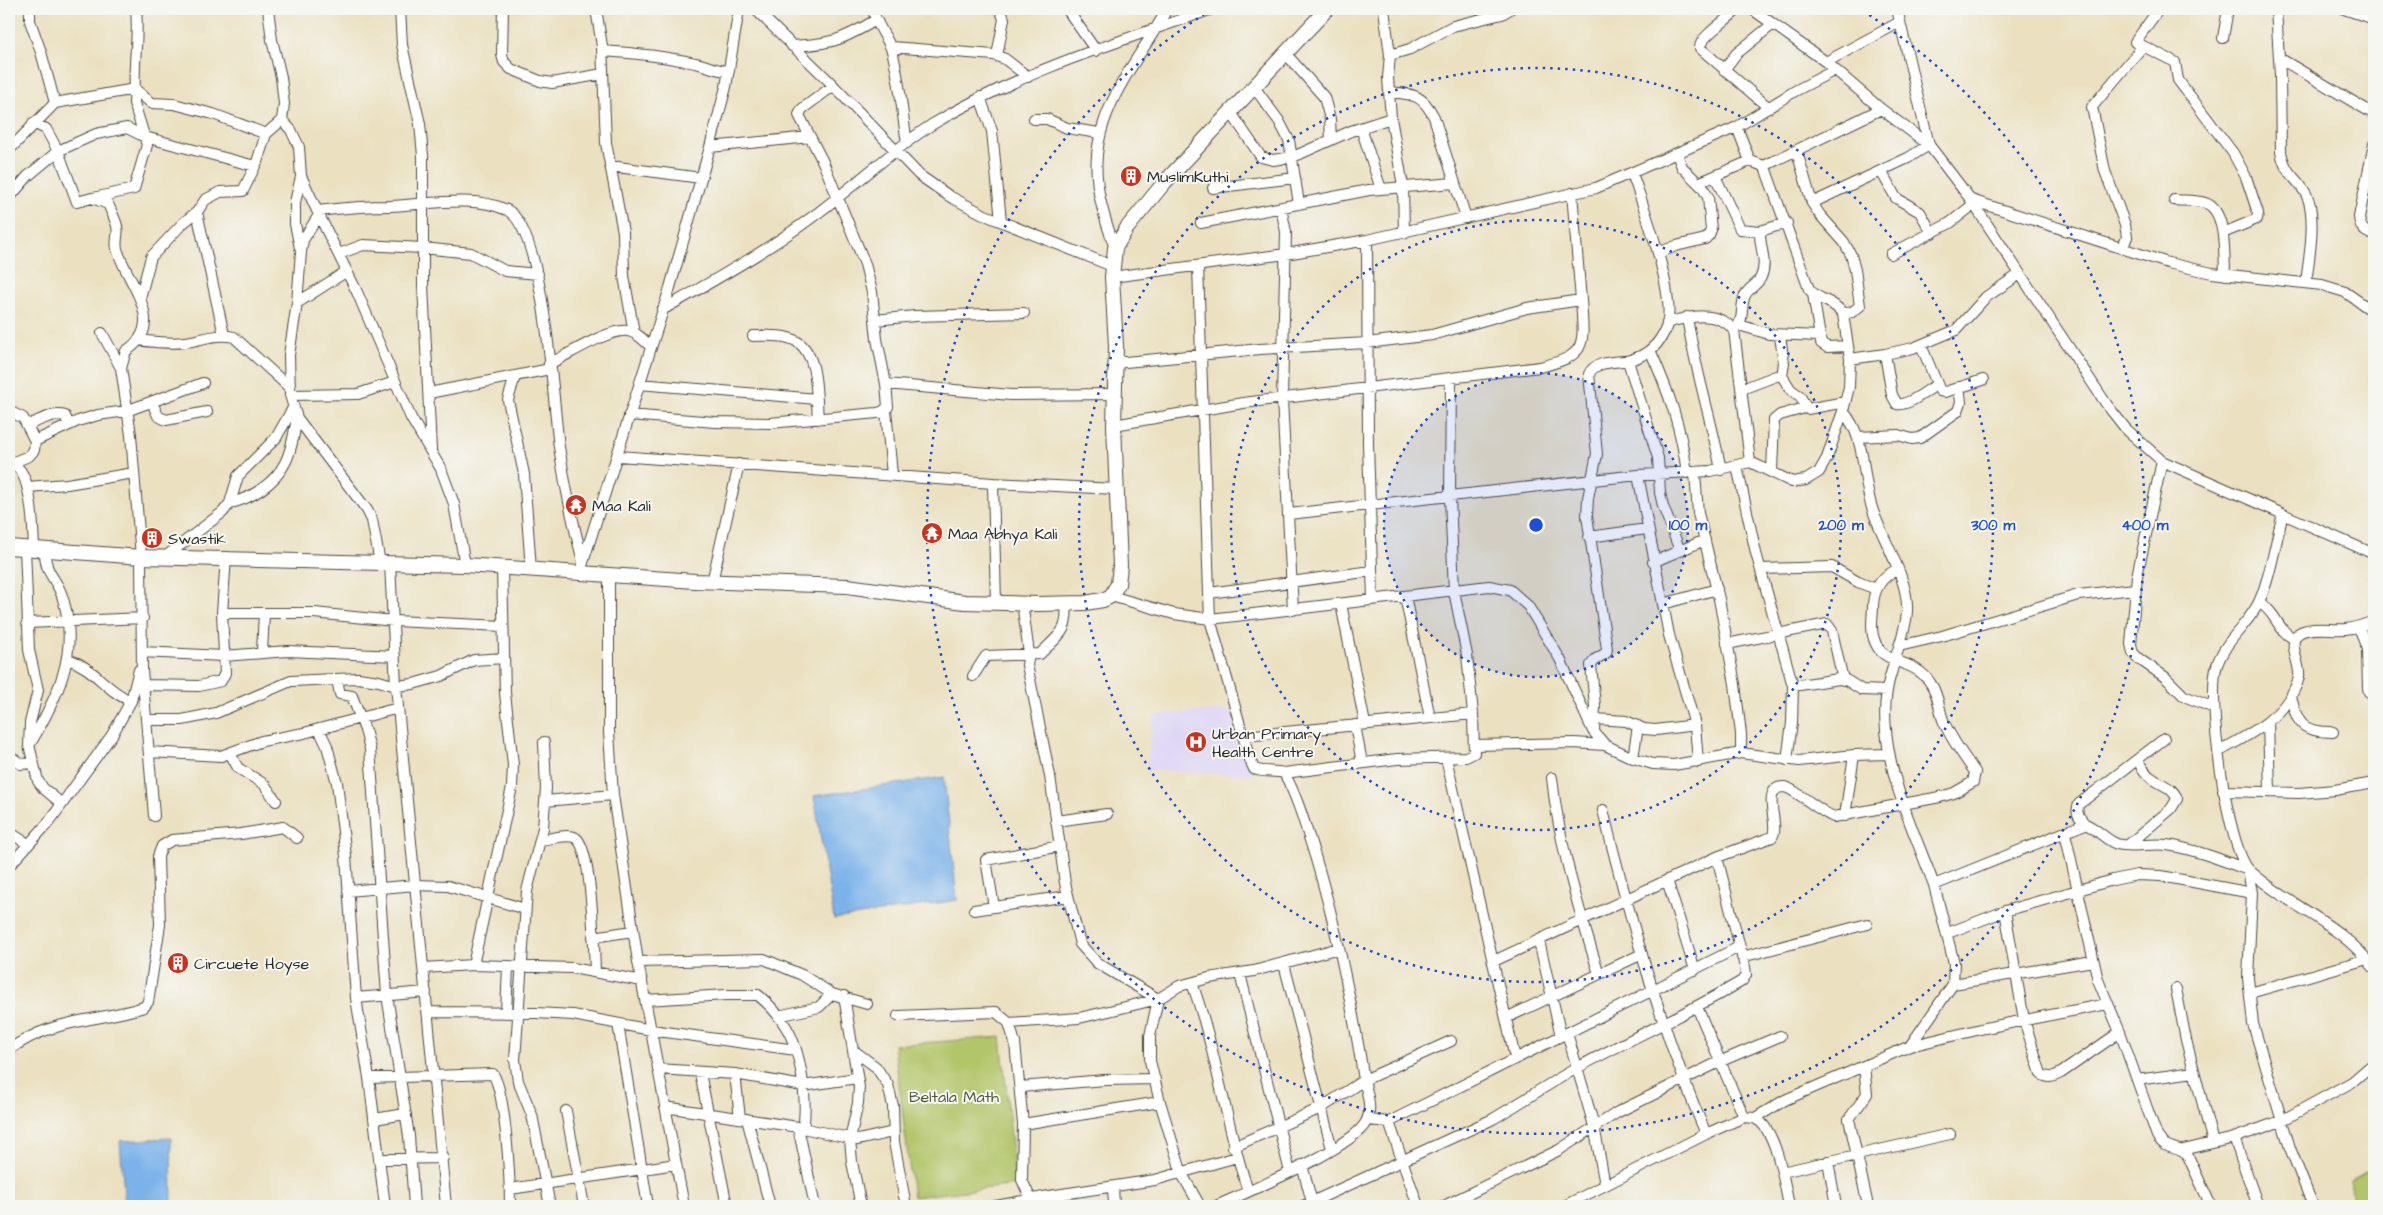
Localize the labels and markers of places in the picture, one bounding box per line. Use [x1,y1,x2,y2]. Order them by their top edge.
building icon: MuslimKuthi [1119,164,1143,188]
place label: MuslimKuthi [1147,166,1229,188]
temple icon: Maa Kali [564,493,588,517]
place label: Maa Kali [592,495,651,517]
centre of rings [1527,516,1545,534]
temple icon: Maa Abhya Kali [920,521,944,545]
place label: Maa Abhya Kali [948,523,1058,546]
building icon: Swastik [140,526,164,550]
place label: Swastik [168,528,226,550]
place label: Urban Primary Health Centre [1212,723,1321,763]
hospital icon: Urban Primary Health Centre [1184,730,1208,754]
building icon: Circuete Hoyse [166,951,190,975]
place label: Circuete Hoyse [194,953,310,976]

